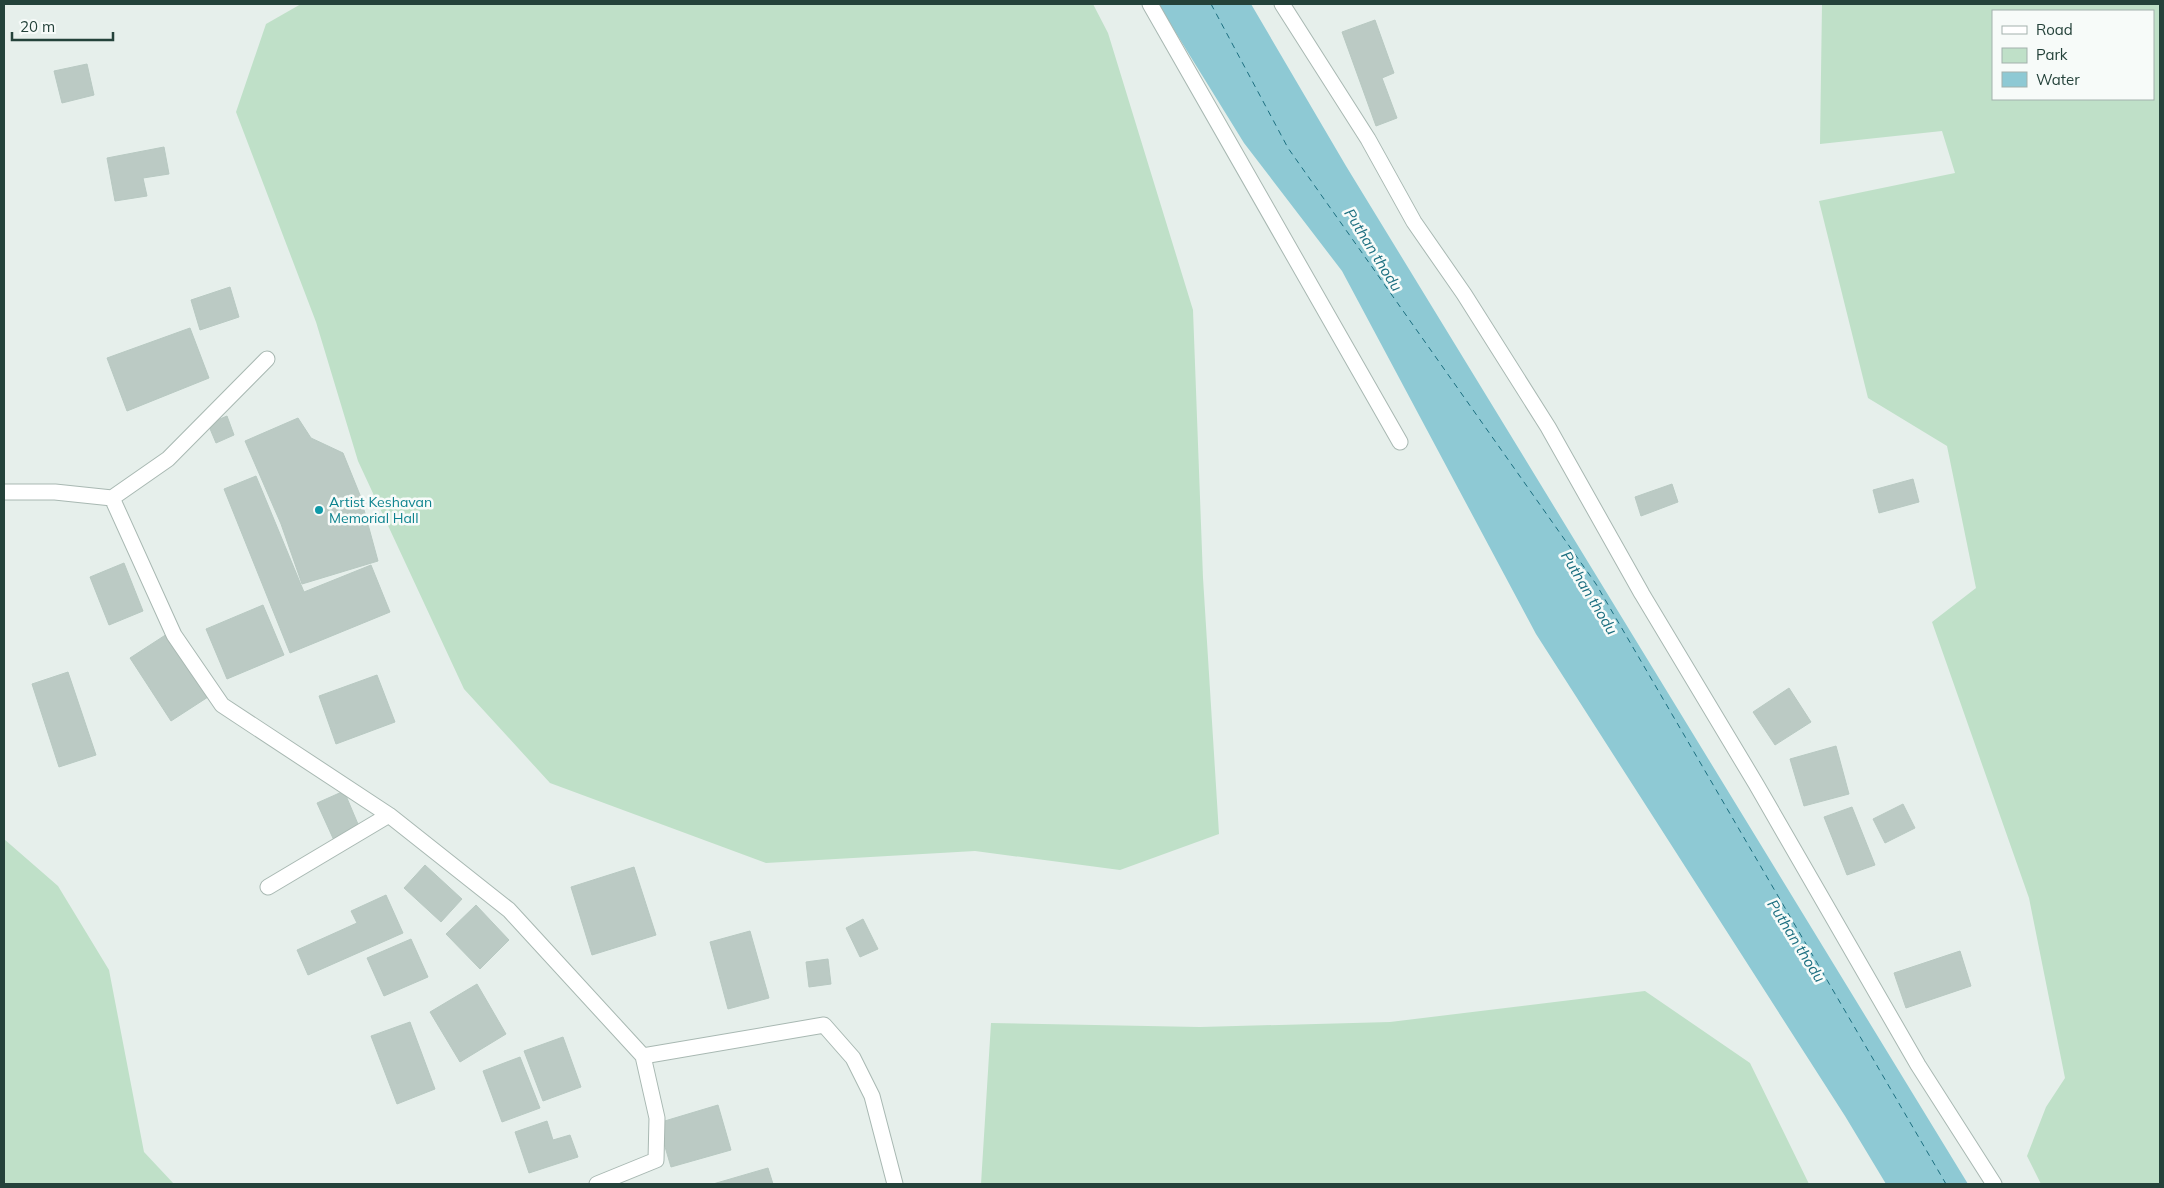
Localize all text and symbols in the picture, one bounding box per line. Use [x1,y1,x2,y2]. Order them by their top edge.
scale bar [12,10,114,42]
legend [1992,10,2154,100]
text: 20 m [20,17,55,36]
text: Road [2036,20,2073,39]
text: Park [2036,45,2068,64]
text: Water [2036,70,2080,89]
water label: Puthan thodu [1340,205,1407,295]
place label: Artist Keshavan Memorial Hall [329,493,432,527]
marker: Artist Keshavan Memorial Hall [313,504,325,516]
water label: Puthan thodu [1557,547,1622,638]
water label: Puthan thodu [1763,896,1830,986]

